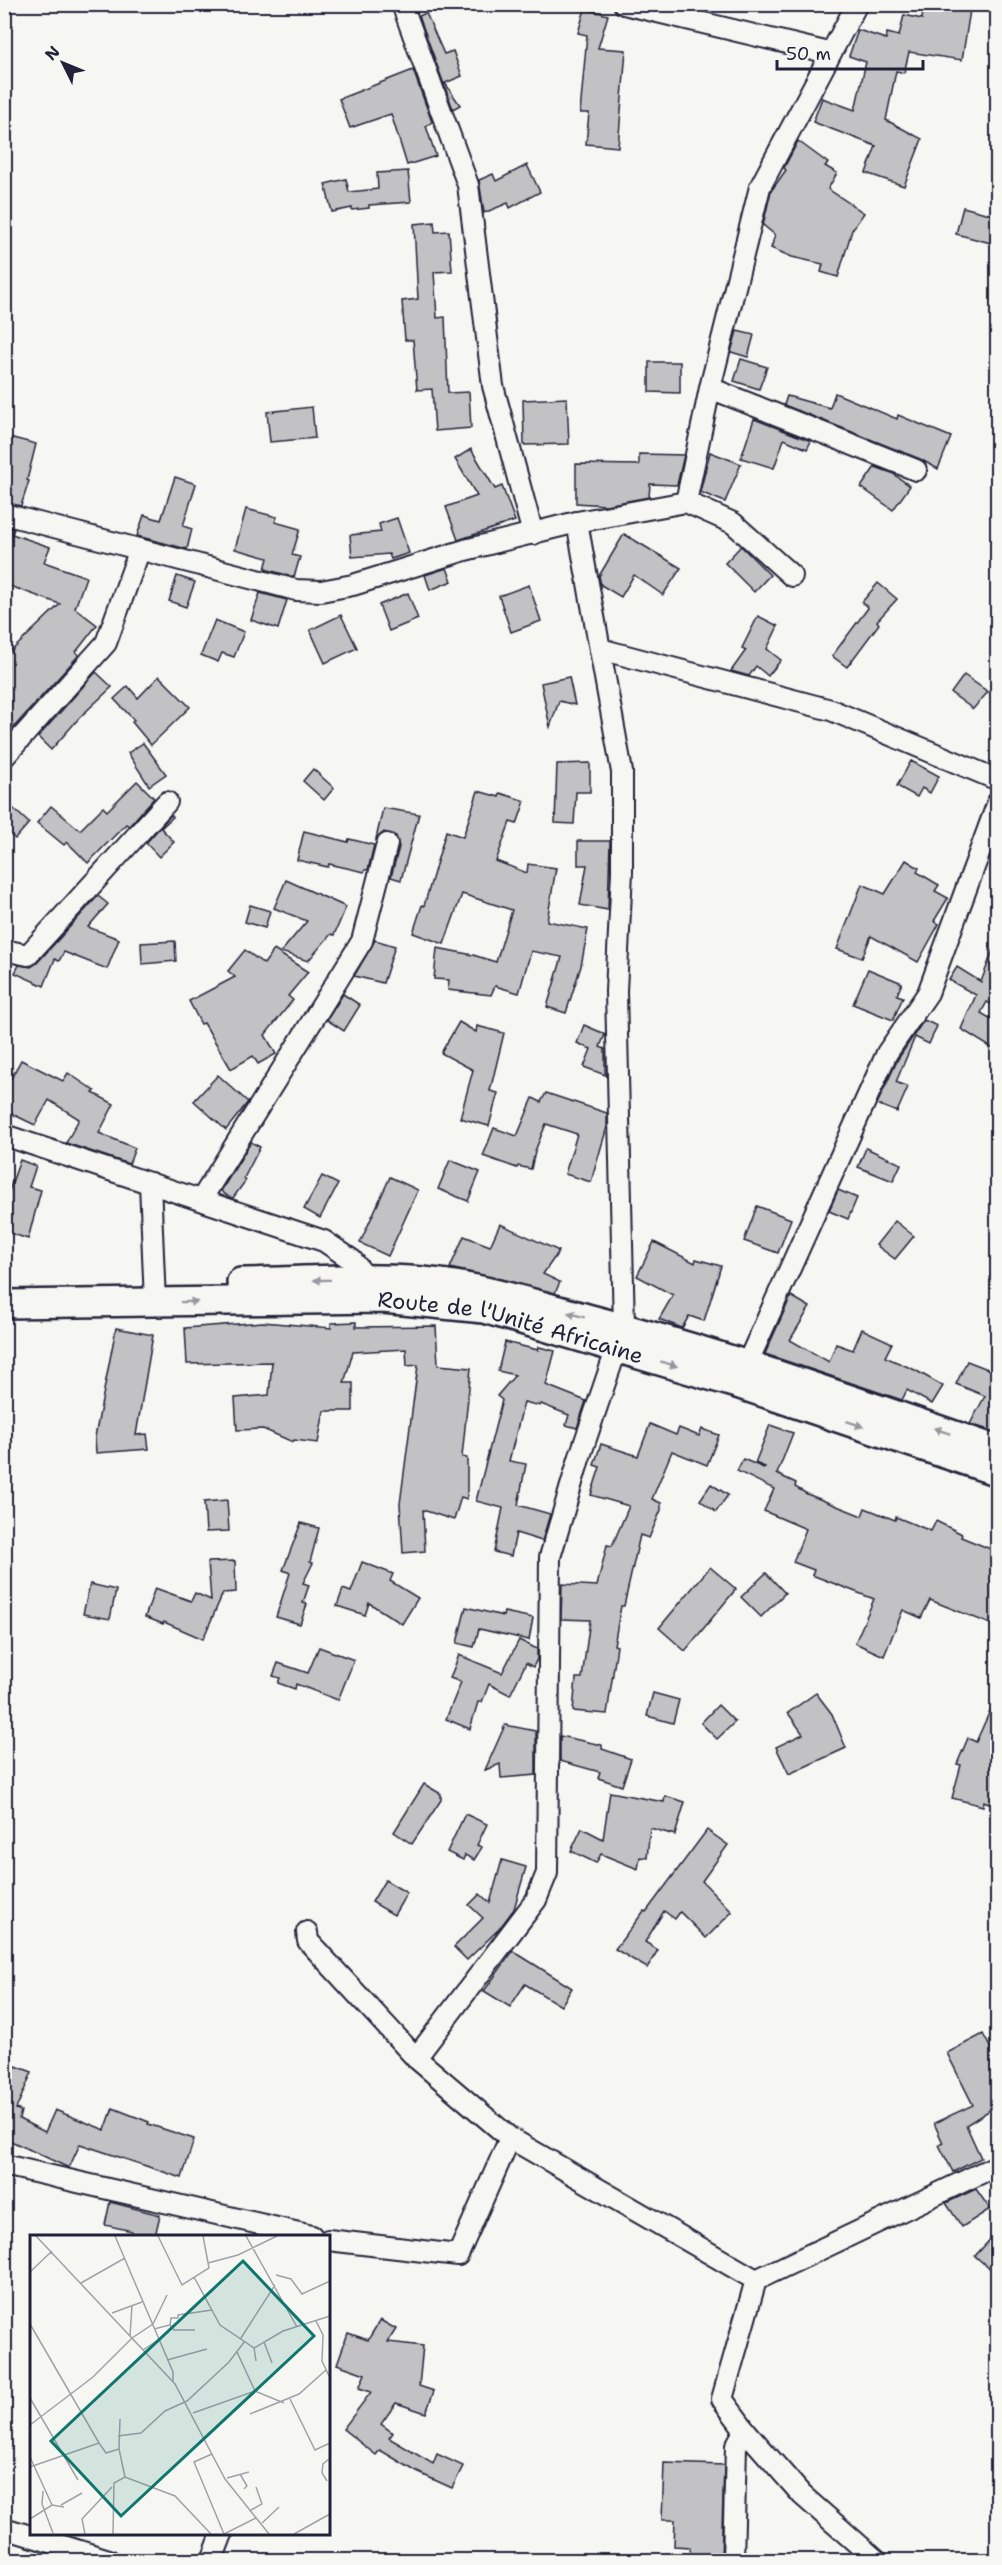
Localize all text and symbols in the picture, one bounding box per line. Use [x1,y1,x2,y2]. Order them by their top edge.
north arrow [33,33,93,93]
scale bar [777,33,922,71]
text: N [40,41,64,65]
text: 50 m [786,42,831,66]
one-way arrow [313,1276,332,1285]
street label: Route de l'Unité Africaine [376,1285,647,1370]
one-way arrow [179,1297,198,1306]
one-way arrow [567,1310,585,1319]
one-way arrow [660,1360,678,1369]
one-way arrow [846,1420,864,1429]
one-way arrow [933,1425,951,1435]
inset map [30,2235,330,2535]

